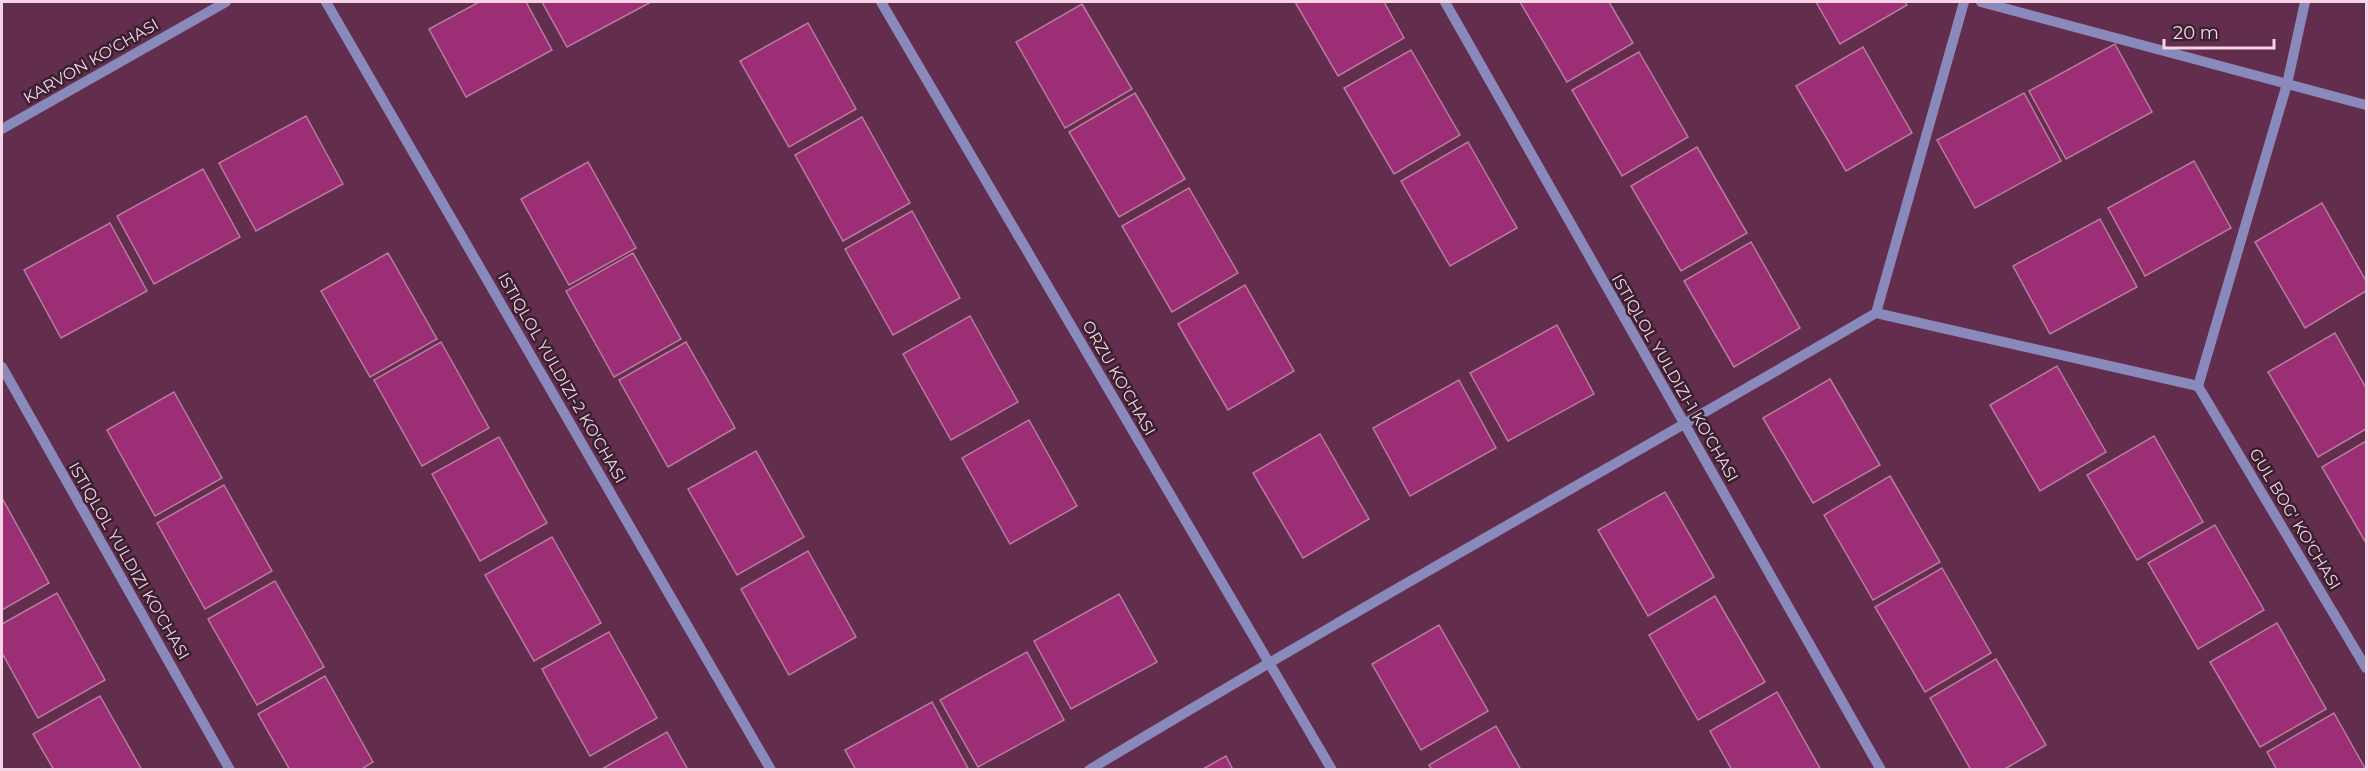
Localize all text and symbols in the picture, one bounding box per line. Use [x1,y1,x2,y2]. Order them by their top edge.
scale bar [2164,12,2274,50]
street label: KARVON KO'CHASI [20,15,162,107]
text: 20 m [2173,22,2219,44]
street label: ISTIQLOL YULDIZI-2 KO'CHASI [494,269,630,487]
street label: ISTIQLOL YULDIZI-1 KO'CHASI [1608,271,1742,485]
street label: ORZU KO'CHASI [1078,317,1160,439]
street label: GUL BOG' KO'CHASI [2245,445,2345,593]
street label: ISTIQLOL YULDIZI KO'CHASI [64,459,194,663]

